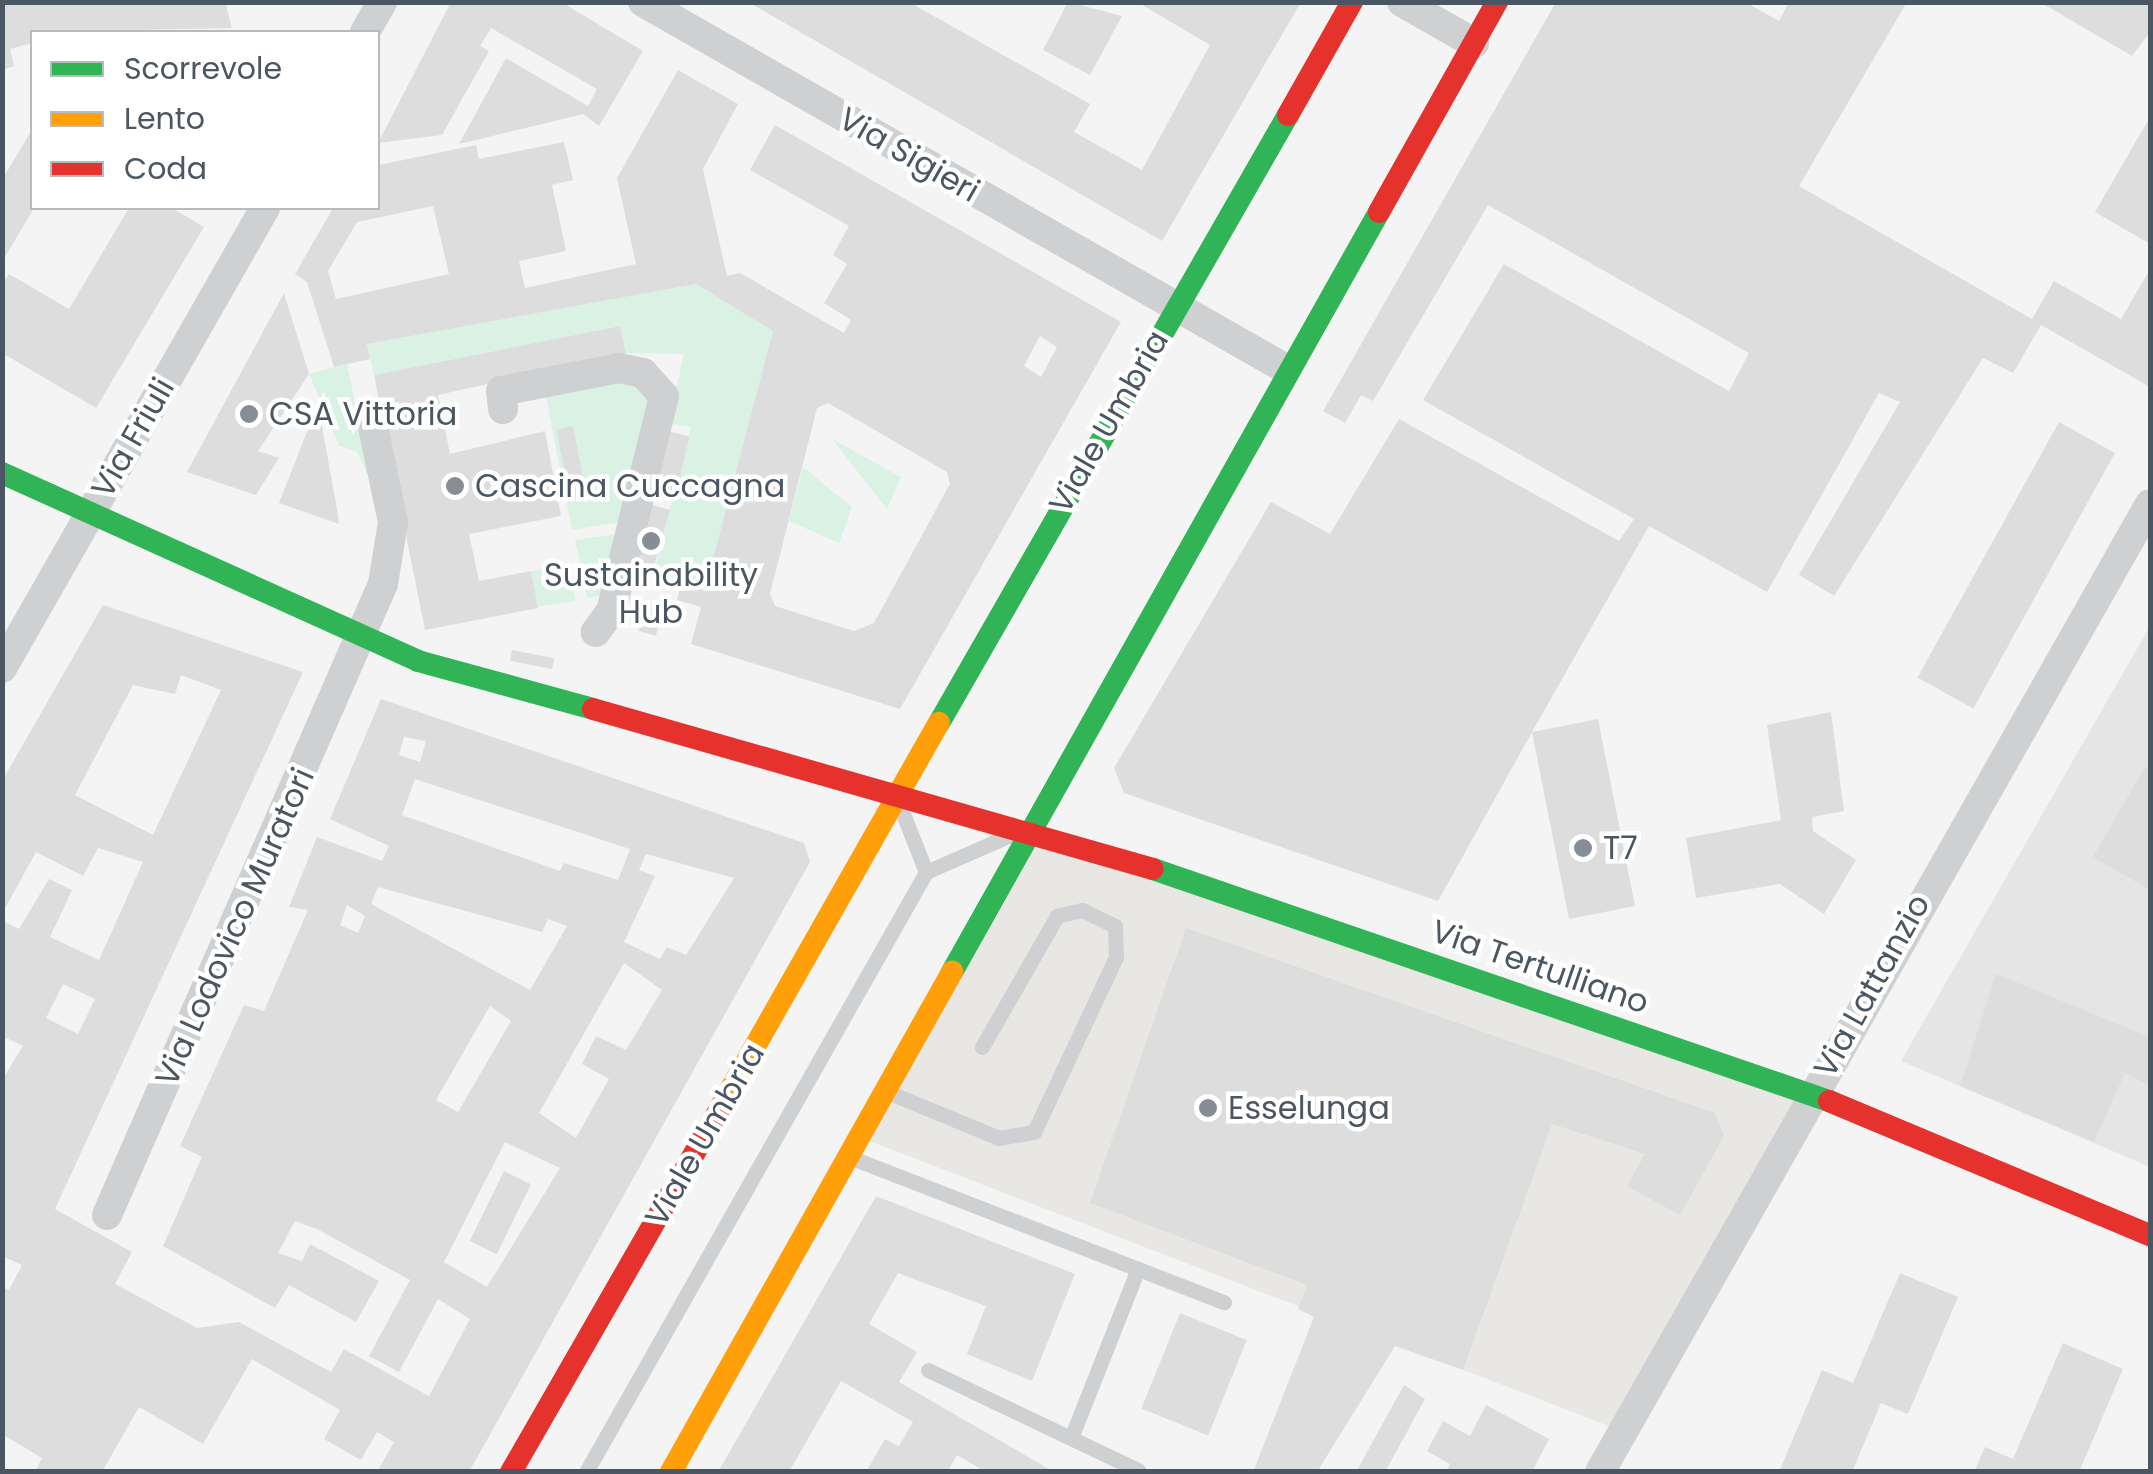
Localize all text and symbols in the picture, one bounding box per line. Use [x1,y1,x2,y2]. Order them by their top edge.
legend [30,30,380,210]
text: Scorrevole [124,47,282,90]
text: Lento [124,97,205,140]
street label: Via Sigieri [832,100,986,210]
text: Coda [124,147,207,190]
street label: Viale Umbria [1041,324,1177,520]
street label: Via Friuli [83,371,183,505]
place label: CSA Vittoria [269,395,457,433]
marker: CSA Vittoria [238,403,260,425]
place label: Cascina Cuccagna [475,467,785,505]
marker: Cascina Cuccagna [444,475,466,497]
marker: Sustainability Hub [640,530,662,552]
place label: Sustainability Hub [544,557,758,632]
street label: Via Lodovico Muratori [148,762,322,1092]
place label: T7 [1603,829,1638,867]
marker: T7 [1572,837,1594,859]
street label: Via Lattanzio [1806,888,1938,1084]
street label: Via Tertulliano [1426,912,1654,1022]
street label: Viale Umbria [637,1037,773,1233]
place label: Esselunga [1228,1089,1390,1127]
marker: Esselunga [1197,1097,1219,1119]

